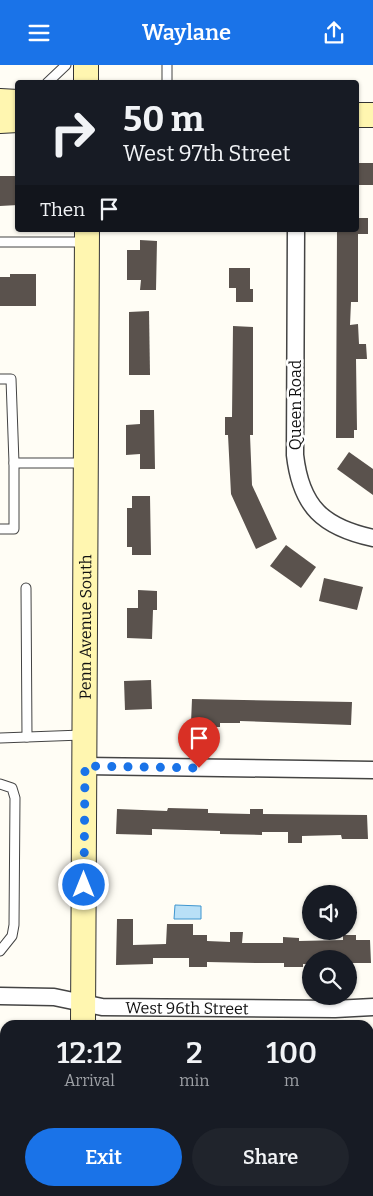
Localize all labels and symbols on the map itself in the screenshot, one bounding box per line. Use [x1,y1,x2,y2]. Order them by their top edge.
street label: Queen Road [286,359,305,450]
street label: Penn Avenue South [75,554,95,700]
pin [178,717,220,768]
position arrow [57,858,109,910]
street label: West 96th Street [125,998,249,1018]

